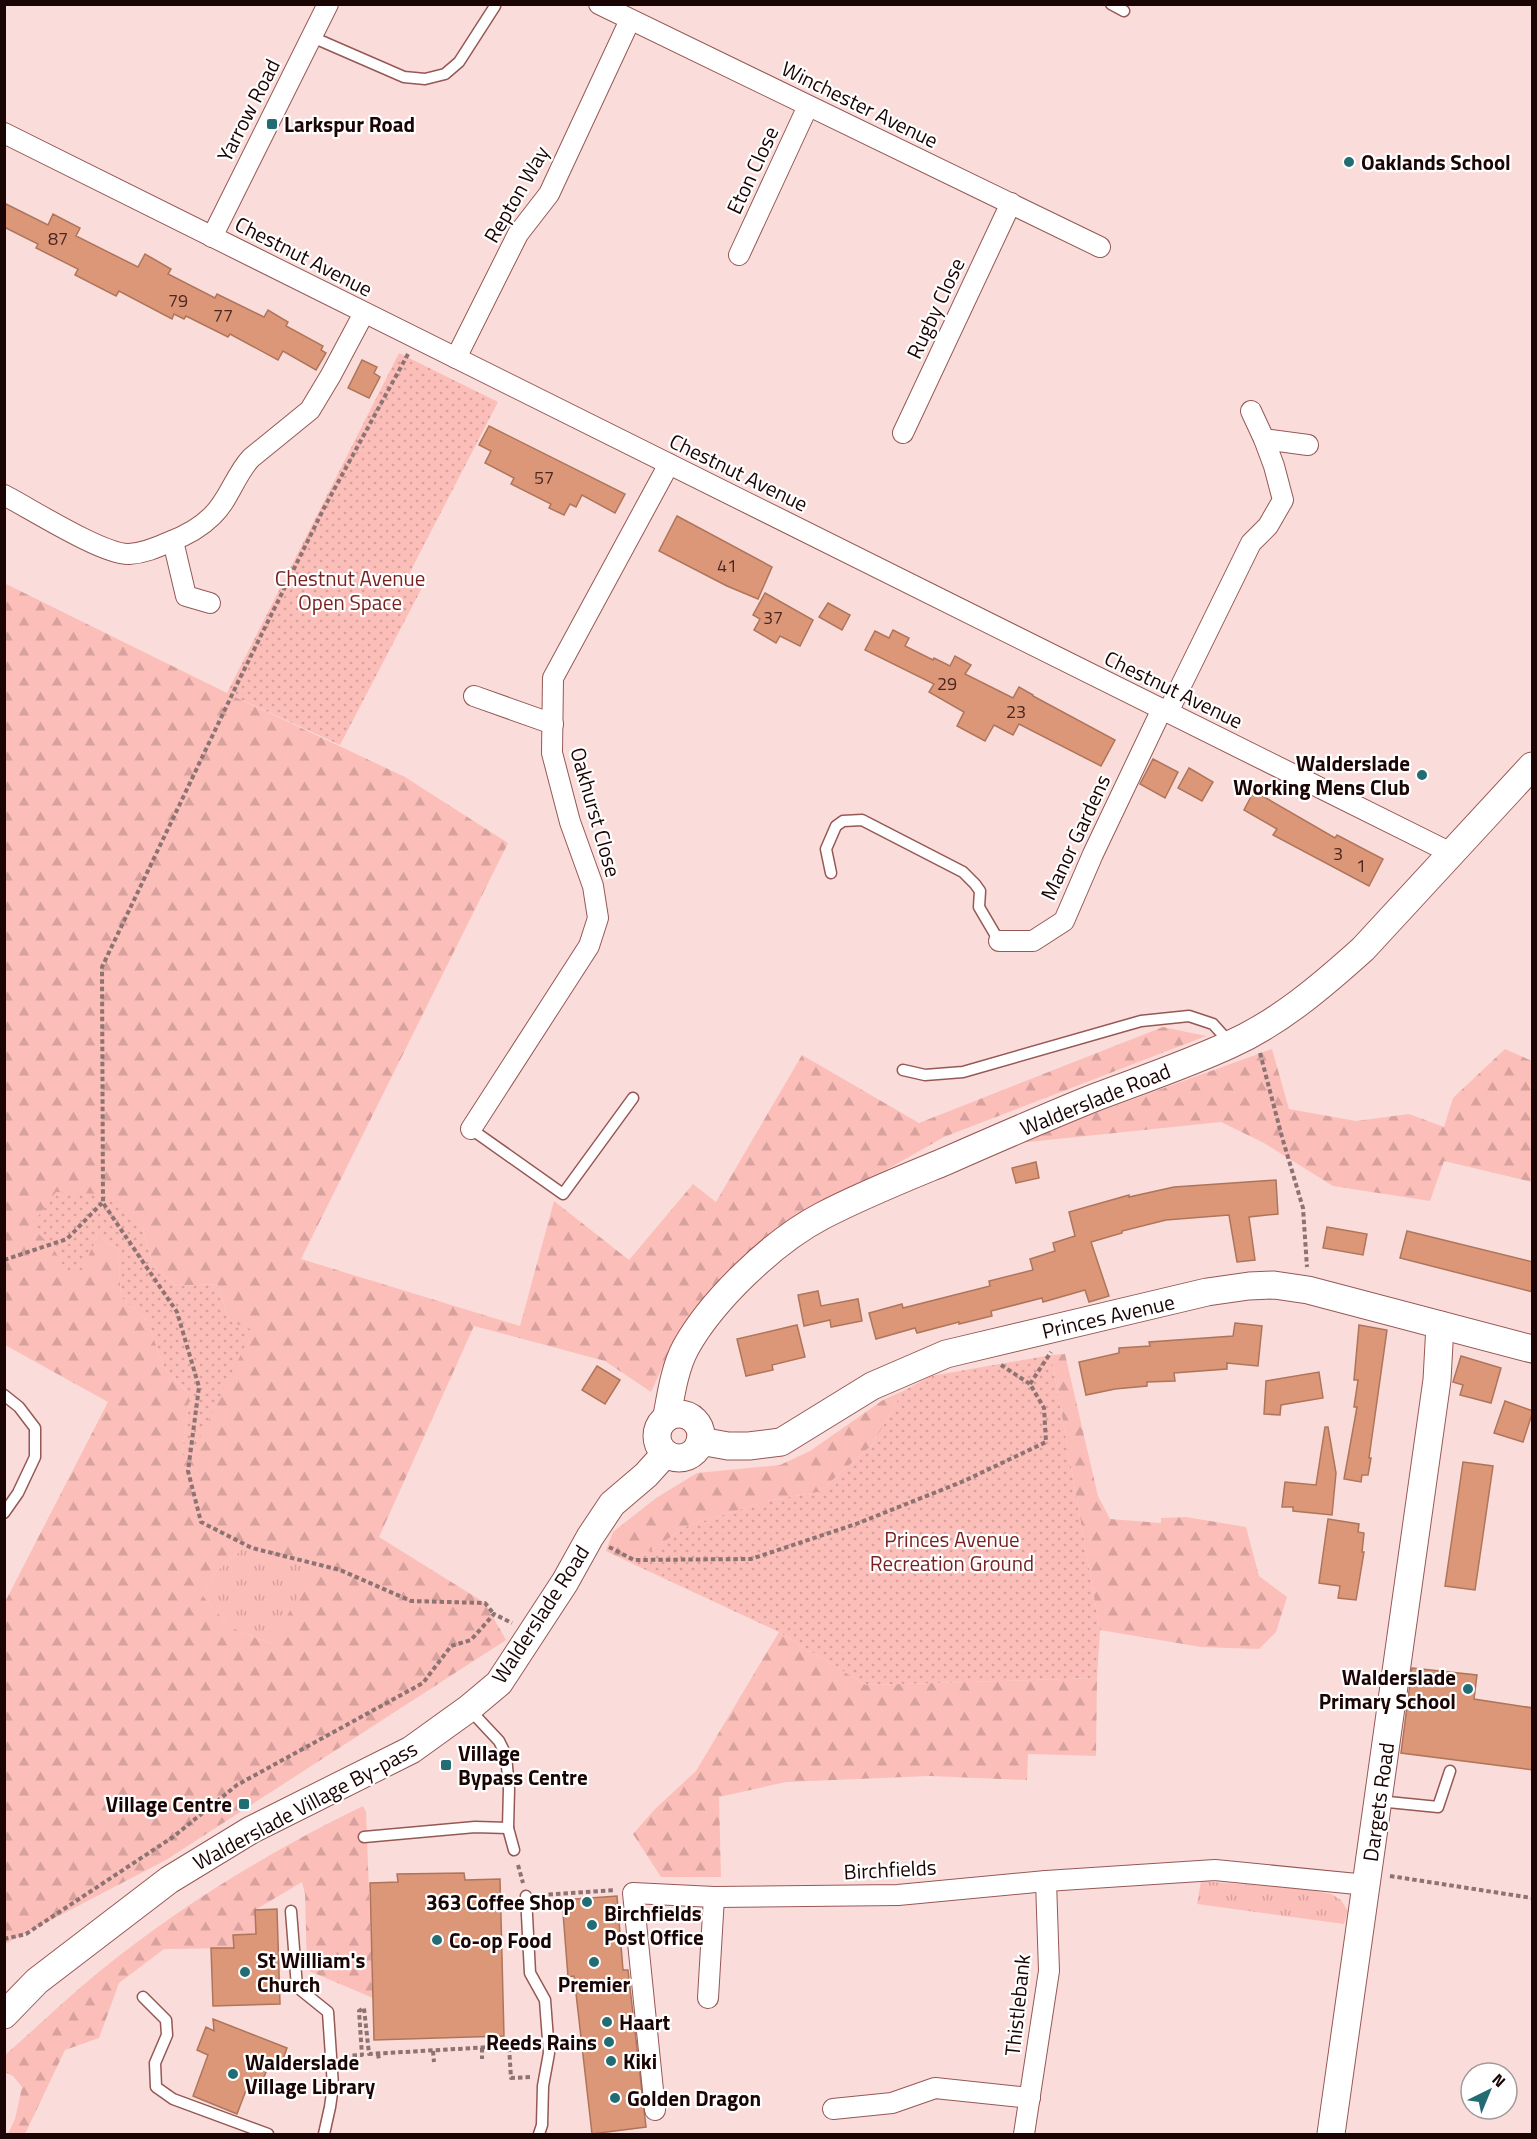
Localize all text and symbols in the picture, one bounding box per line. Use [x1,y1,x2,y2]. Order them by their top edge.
street label: Winchester Avenue [776,52,944,156]
street label: Yarrow Road [208,53,288,167]
place label: Larkspur Road [284,108,415,140]
marker: Larkspur Road [265,117,279,131]
street label: Eton Close [718,121,786,219]
street label: Repton Way [475,139,557,249]
place label: Oaklands School [1361,146,1511,178]
marker: Oaklands School [1342,155,1356,169]
street label: Chestnut Avenue [230,208,378,304]
house number: 87 [48,225,68,252]
street label: Rugby Close [898,252,972,364]
house number: 79 [168,287,188,314]
house number: 77 [213,302,233,329]
street label: Chestnut Avenue [664,425,814,519]
house number: 57 [534,464,554,491]
house number: 41 [717,552,737,579]
park label: Chestnut Avenue Open Space [275,562,425,618]
house number: 37 [763,604,783,631]
street label: Chestnut Avenue [1099,642,1249,736]
house number: 29 [937,670,957,697]
house number: 23 [1006,698,1026,725]
street label: Oakhurst Close [562,743,630,881]
place label: Walderslade Working Mens Club [1233,747,1410,803]
marker: Walderslade Working Mens Club [1415,768,1429,782]
street label: Manor Gardens [1032,769,1118,905]
house number: 3 [1333,840,1343,867]
house number: 1 [1356,852,1366,879]
street label: Walderslade Road [1015,1054,1175,1144]
street label: Princes Avenue [1038,1285,1178,1347]
park label: Princes Avenue Recreation Ground [870,1523,1034,1579]
street label: Walderslade Road [483,1538,597,1690]
place label: Walderslade Primary School [1319,1661,1456,1717]
marker: Walderslade Primary School [1461,1682,1475,1696]
street label: Walderslade Village By-pass [187,1732,423,1878]
place label: Village Bypass Centre [458,1737,588,1793]
street label: Dargets Road [1354,1740,1402,1864]
marker: Village Bypass Centre [439,1758,453,1772]
place label: Village Centre [106,1788,232,1820]
marker: Village Centre [237,1797,251,1811]
street label: Birchfields [843,1851,937,1887]
place label: 363 Coffee Shop [426,1886,575,1918]
marker: 363 Coffee Shop [580,1895,594,1909]
place label: Birchfields Post Office [604,1897,704,1953]
marker: Birchfields Post Office [585,1918,599,1932]
place label: Co-op Food [449,1924,552,1956]
marker: Co-op Food [430,1933,444,1947]
place label: St William's Church [257,1944,365,2000]
street label: Thistlebank [996,1952,1038,2058]
marker: Premier [587,1955,601,1969]
marker: St William's Church [238,1965,252,1979]
place label: Premier [558,1968,630,2000]
place label: Haart [619,2006,670,2038]
marker: Haart [600,2015,614,2029]
place label: Reeds Rains [486,2026,597,2058]
marker: Reeds Rains [602,2035,616,2049]
place label: Kiki [623,2045,657,2077]
place label: Walderslade Village Library [245,2046,376,2102]
marker: Kiki [604,2054,618,2068]
north arrow [1459,2061,1519,2121]
marker: Walderslade Village Library [226,2067,240,2081]
text: N [1487,2067,1511,2093]
place label: Golden Dragon [627,2082,761,2114]
marker: Golden Dragon [608,2091,622,2105]

